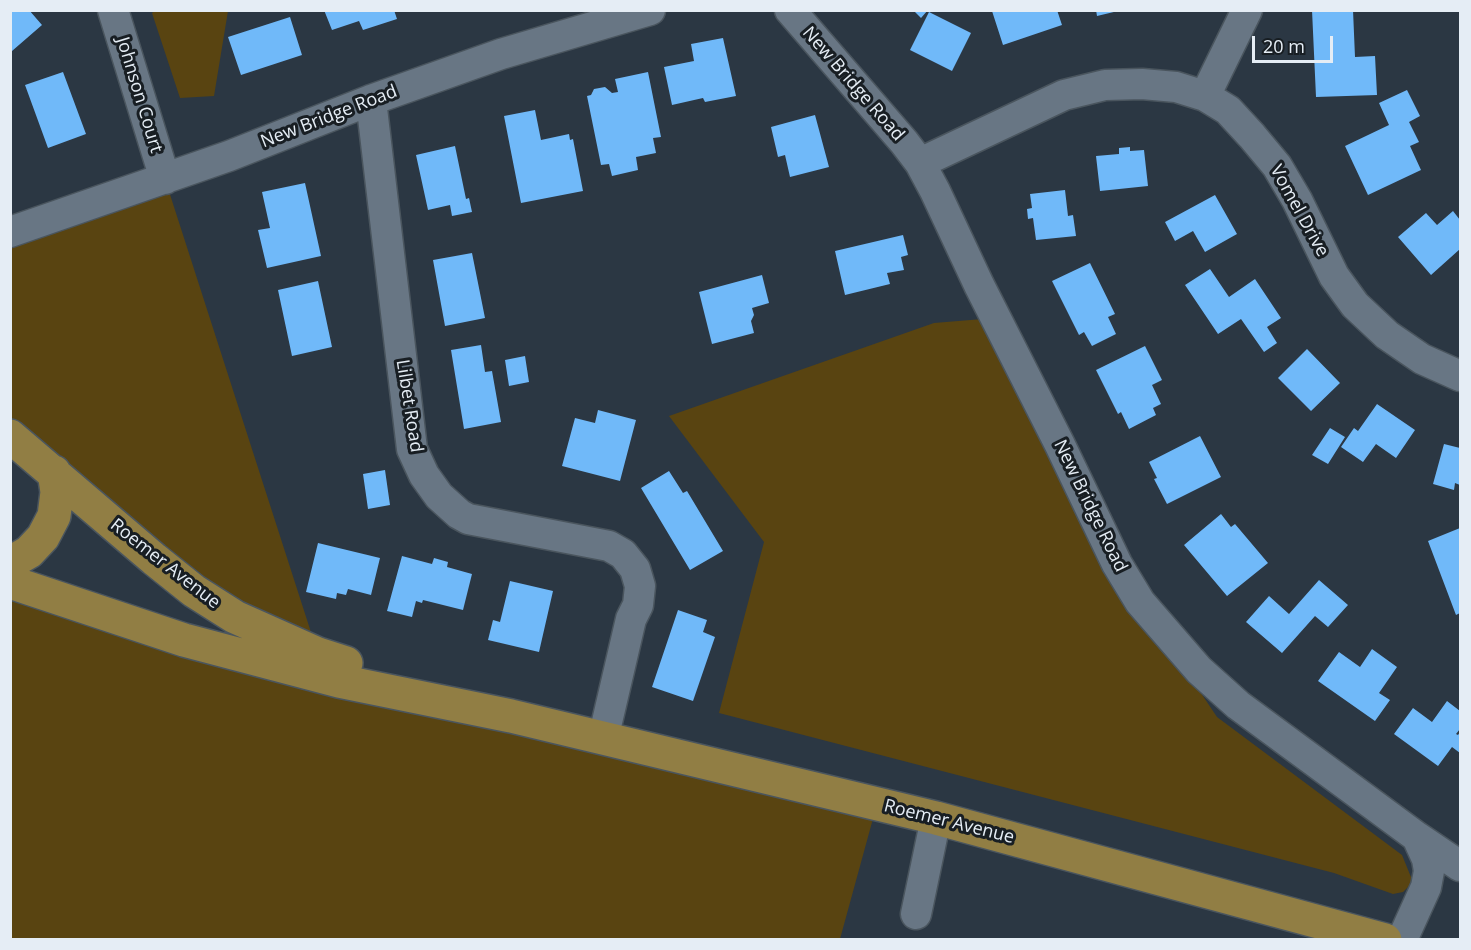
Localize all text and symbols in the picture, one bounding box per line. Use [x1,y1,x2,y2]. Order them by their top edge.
street label: New Bridge Road [798,22,908,146]
scale bar [1255,24,1336,62]
text: 20 m [1263,34,1305,58]
street label: Johnson Court [111,35,167,155]
street label: New Bridge Road [258,81,400,153]
street label: Vomel Drive [1265,161,1333,261]
street label: Lilbet Road [391,358,427,454]
street label: New Bridge Road [1049,436,1131,576]
street label: Roemer Avenue [106,514,224,614]
street label: Roemer Avenue [882,795,1016,849]

